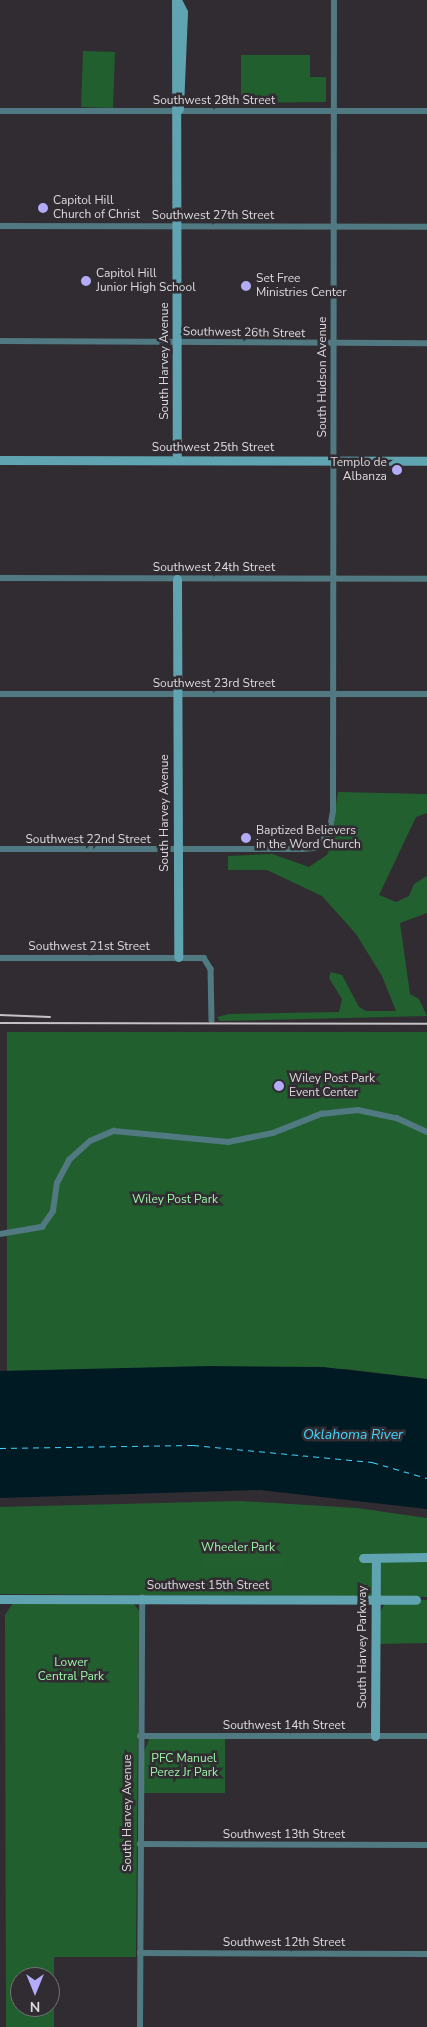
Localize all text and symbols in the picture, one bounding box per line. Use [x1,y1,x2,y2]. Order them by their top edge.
street label: Southwest 28th Street [153,94,275,108]
place label: Capitol Hill Church of Christ [53,194,140,222]
marker: Capitol Hill Church of Christ [37,202,49,214]
street label: Southwest 27th Street [152,209,274,223]
place label: Capitol Hill Junior High School [96,267,196,295]
place label: Set Free Ministries Center [256,272,347,300]
marker: Capitol Hill Junior High School [80,275,92,287]
marker: Set Free Ministries Center [240,280,252,292]
street label: South Harvey Avenue [158,302,172,420]
street label: South Hudson Avenue [316,317,330,437]
street label: Southwest 26th Street [183,325,305,341]
street label: Southwest 25th Street [152,441,274,455]
place label: Templo de Albanza [330,456,387,484]
marker: Templo de Albanza [391,464,403,476]
street label: Southwest 24th Street [153,561,275,575]
street label: Southwest 23rd Street [153,677,275,691]
street label: South Harvey Avenue [158,754,172,872]
place label: Baptized Believers in the Word Church [256,824,361,852]
marker: Baptized Believers in the Word Church [240,832,252,844]
street label: Southwest 22nd Street [25,833,151,847]
street label: Southwest 21st Street [28,940,150,954]
place label: Wiley Post Park Event Center [289,1072,375,1100]
marker: Wiley Post Park Event Center [273,1080,285,1092]
park label: Wiley Post Park [132,1193,218,1207]
water label: Oklahoma River [303,1427,403,1443]
park label: Wheeler Park [201,1541,275,1555]
street label: Southwest 15th Street [147,1579,269,1593]
street label: South Harvey Parkway [356,1586,370,1708]
park label: Lower Central Park [38,1656,104,1684]
street label: Southwest 14th Street [223,1719,345,1733]
park label: PFC Manuel Perez Jr Park [150,1752,218,1780]
street label: South Harvey Avenue [121,1754,135,1872]
street label: Southwest 13th Street [223,1828,345,1842]
street label: Southwest 12th Street [223,1936,345,1950]
north arrow [10,1967,60,2017]
text: N [30,1997,40,2016]

